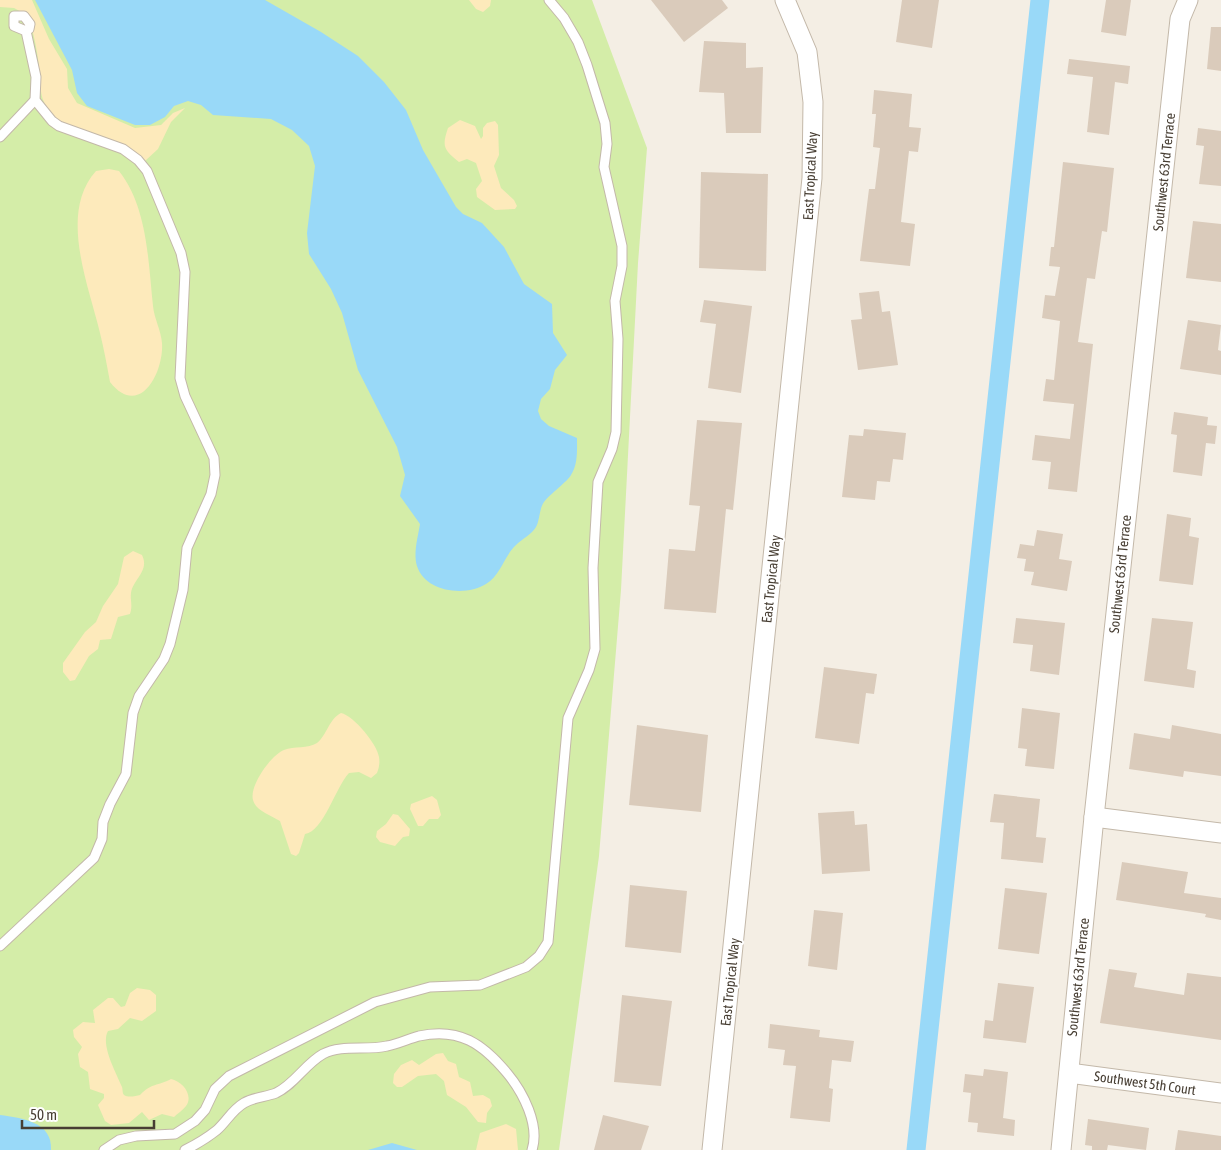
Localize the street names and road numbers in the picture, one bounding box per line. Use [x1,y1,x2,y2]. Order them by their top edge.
street label: Southwest 63rd Terrace [1150,112,1178,232]
street label: East Tropical Way [800,131,820,221]
street label: Southwest 63rd Terrace [1106,514,1134,634]
street label: East Tropical Way [758,534,784,624]
street label: Southwest 63rd Terrace [1064,917,1092,1037]
street label: East Tropical Way [717,937,743,1027]
street label: Southwest 5th Court [1093,1068,1197,1098]

